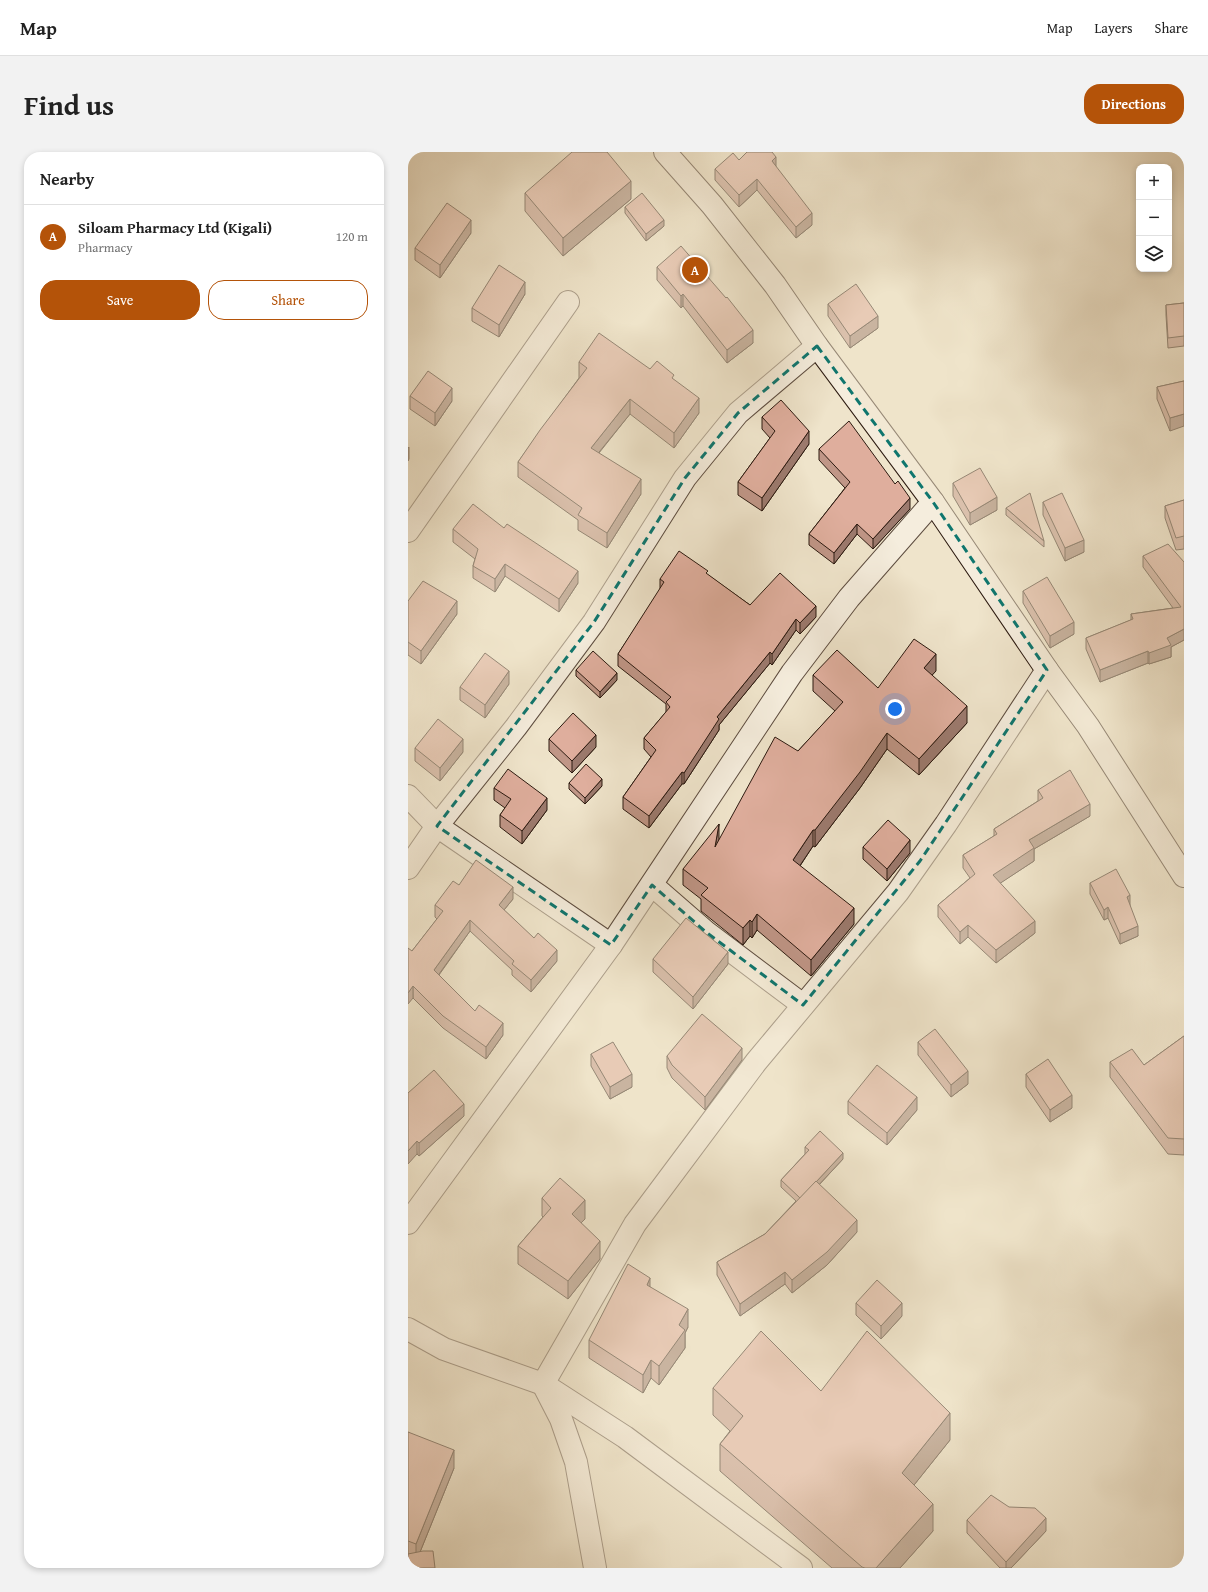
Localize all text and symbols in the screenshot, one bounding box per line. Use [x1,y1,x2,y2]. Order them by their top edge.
text: Map [20,14,57,42]
text: Map [1047,18,1073,38]
text: Layers [1095,18,1133,38]
text: Share [1155,18,1188,38]
text: Find us [24,84,114,125]
button: Directions [1084,84,1184,124]
map controls [1136,164,1172,272]
button: + [1136,164,1172,200]
text: Nearby [40,166,94,191]
button: − [1136,200,1172,236]
text: Siloam Pharmacy Ltd (Kigali) [78,217,272,238]
text: A [49,227,57,246]
text: 120 m [336,227,368,246]
button: layers [1136,236,1172,272]
text: Pharmacy [78,238,133,257]
pin: A [682,255,708,285]
button: Save [40,280,200,320]
button: Share [208,280,368,320]
your location [885,699,905,719]

